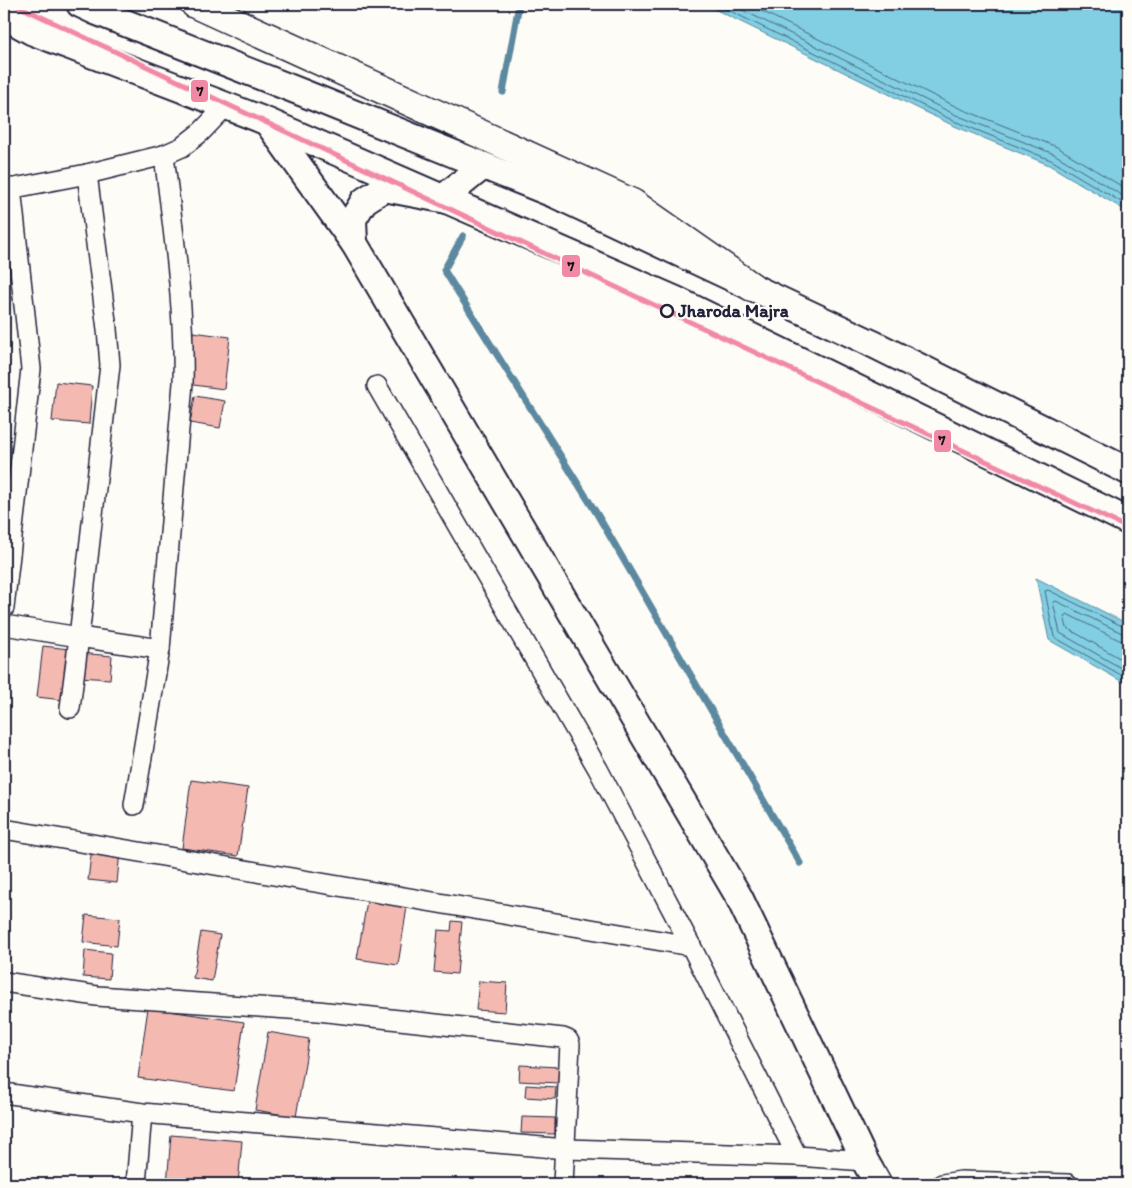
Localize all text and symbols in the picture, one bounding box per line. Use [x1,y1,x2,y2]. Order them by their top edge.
line badge: 7 [190,79,209,103]
text: 7 [196,83,204,100]
line badge: 7 [561,254,581,278]
text: 7 [567,258,575,275]
place label: Jharoda Majra [677,300,789,322]
marker: Jharoda Majra [660,304,674,318]
line badge: 7 [933,429,952,453]
text: 7 [938,432,946,449]

